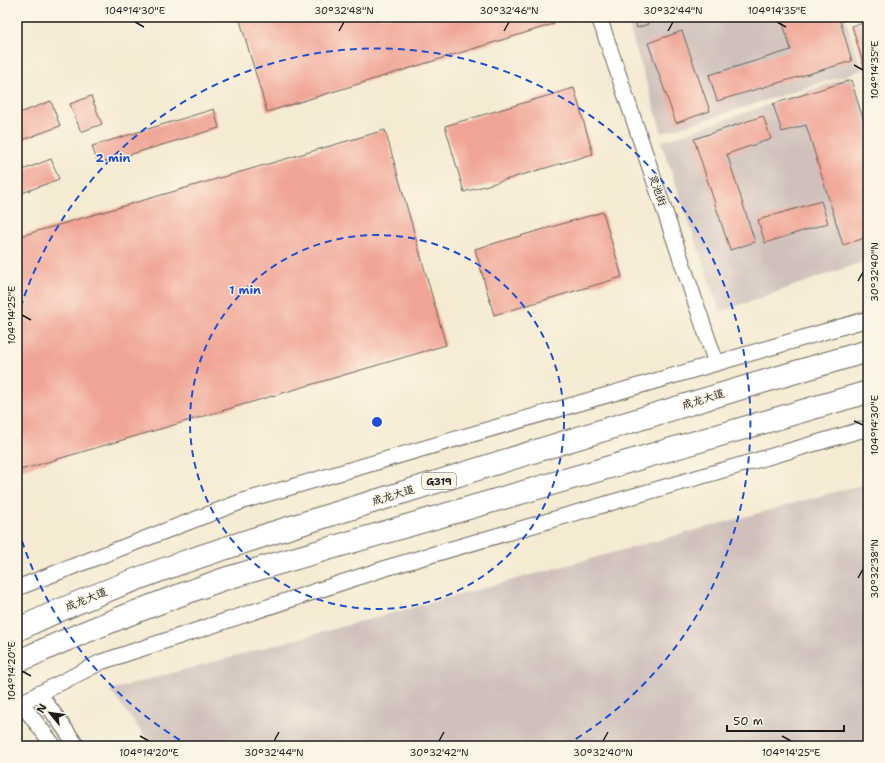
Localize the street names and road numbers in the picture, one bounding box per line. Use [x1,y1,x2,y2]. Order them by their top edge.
street label: 灵池街 [645,172,670,209]
street label: 成龙大道 [680,386,726,413]
road number: G319 [422,473,456,489]
street label: 成龙大道 [370,482,416,509]
street label: 成龙大道 [63,584,109,615]

